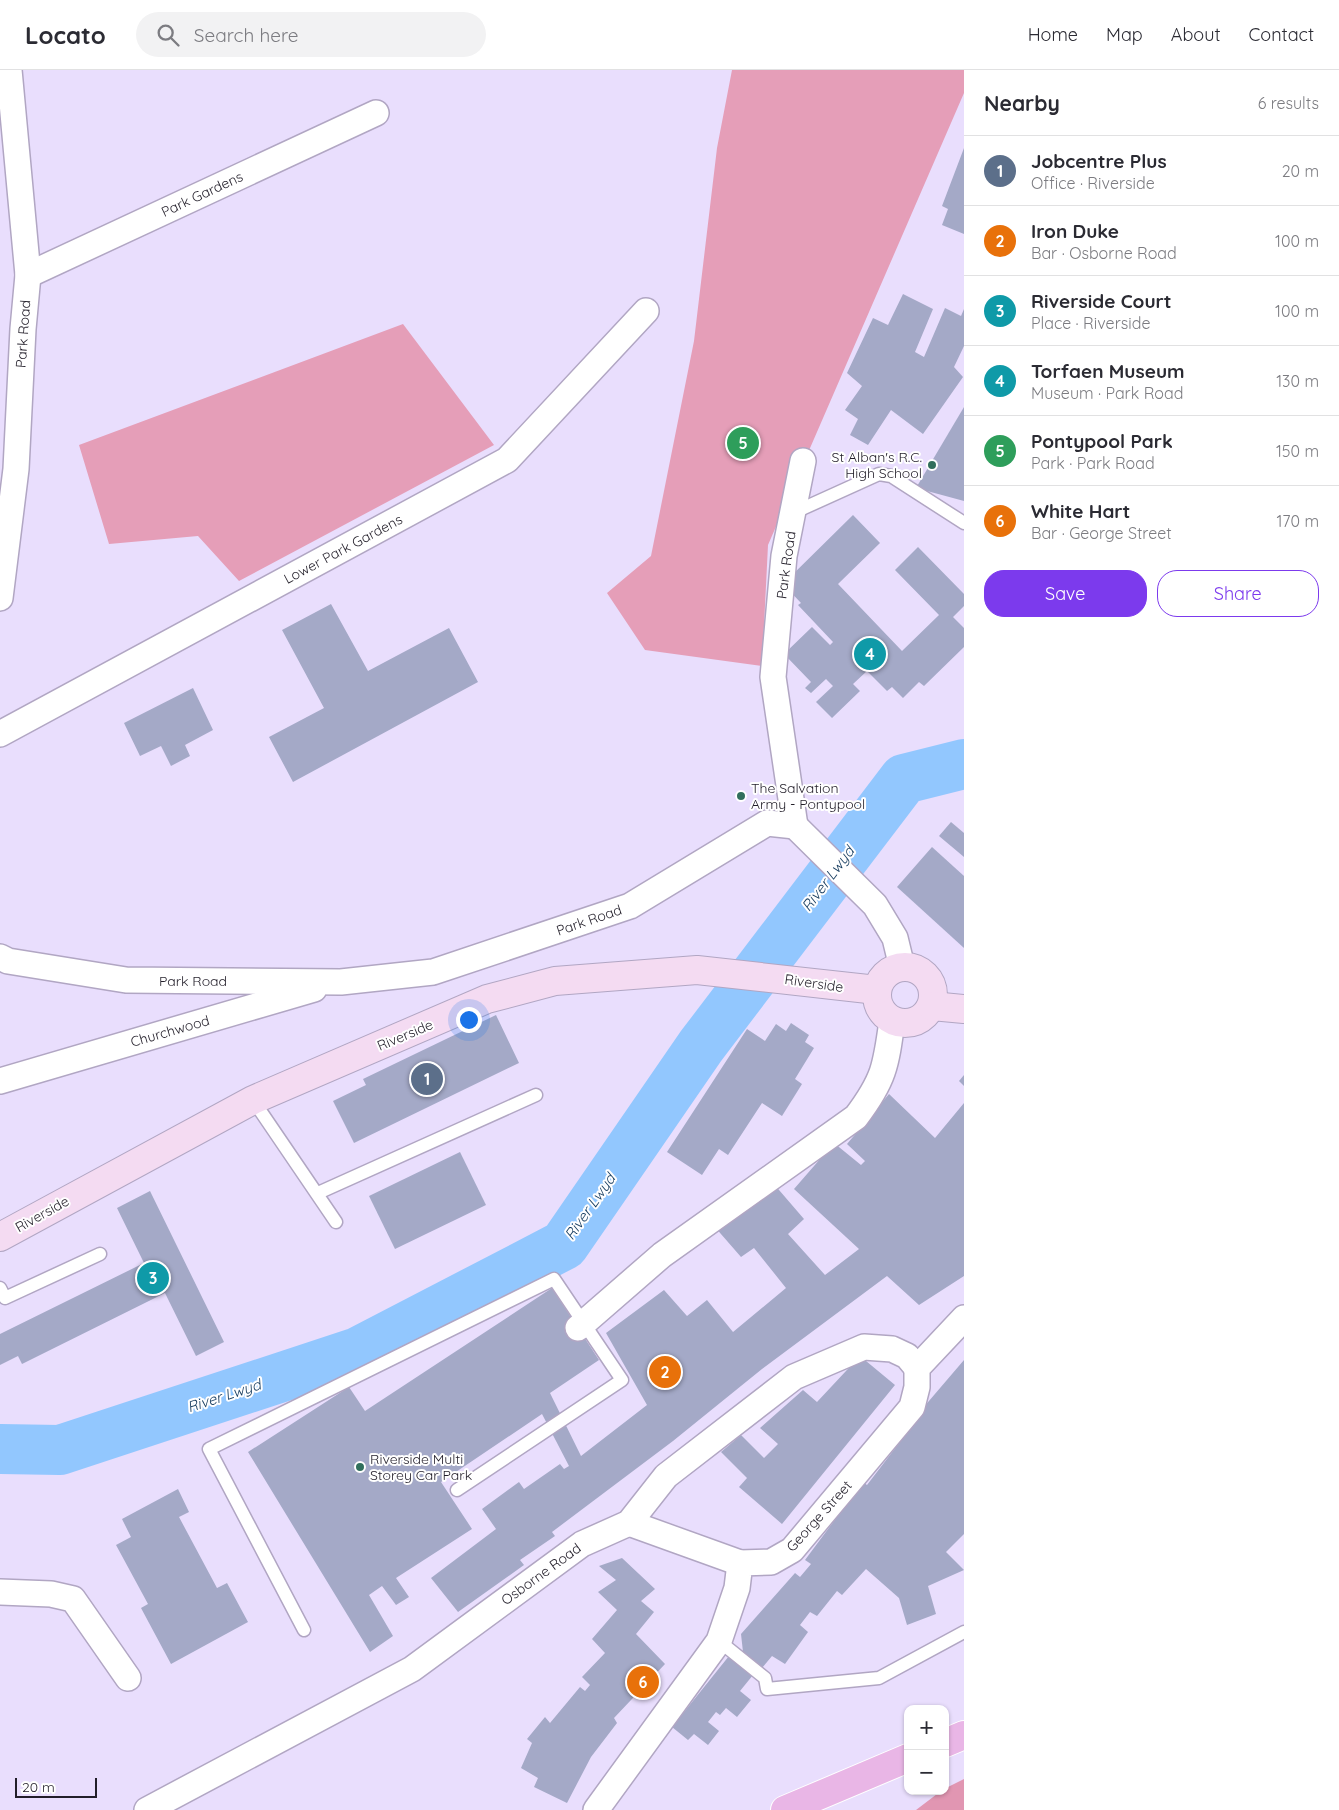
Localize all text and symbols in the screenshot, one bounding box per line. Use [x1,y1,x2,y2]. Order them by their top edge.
search box [136,12,486,57]
text: Locato [25,20,106,50]
icon: search [154,21,182,49]
text: Search here [194,23,299,47]
text: Home [1028,23,1078,46]
text: Map [1106,23,1143,46]
text: About [1171,23,1221,46]
text: Contact [1249,23,1314,46]
text: Nearby [984,90,1060,116]
text: 6 results [1258,93,1319,113]
text: Jobcentre Plus [1031,149,1167,173]
text: 1 [997,161,1003,181]
text: 20 m [1282,161,1319,181]
street label: Park Gardens [158,167,246,221]
text: Office · Riverside [1031,173,1155,193]
text: Iron Duke [1031,219,1119,243]
text: 2 [995,231,1005,251]
text: 100 m [1275,231,1319,251]
text: Bar · Osborne Road [1031,243,1177,263]
text: Riverside Court [1031,289,1172,313]
street label: Park Road [12,299,34,369]
text: 3 [996,301,1004,321]
text: 100 m [1275,301,1319,321]
text: Place · Riverside [1031,313,1151,333]
text: Torfaen Museum [1031,359,1185,383]
text: 4 [995,371,1005,391]
text: 130 m [1276,371,1319,391]
text: Museum · Park Road [1031,383,1183,403]
pin: 5 [727,424,759,462]
text: Pontypool Park [1031,429,1173,453]
text: 5 [995,441,1005,461]
text: 150 m [1276,441,1319,461]
place label: St Alban's R.C. High School [832,448,922,482]
text: Park · Park Road [1031,453,1155,473]
marker: St Alban's R.C. High School [926,459,938,471]
text: White Hart [1031,499,1130,523]
street label: Lower Park Gardens [281,510,405,588]
text: 6 [996,511,1004,531]
text: 170 m [1276,511,1319,531]
text: Bar · George Street [1031,523,1172,543]
street label: Park Road [772,530,800,600]
button: Save [984,570,1147,617]
button: Share [1157,570,1319,617]
pin: 4 [854,635,886,673]
place label: The Salvation Army - Pontypool [751,779,865,813]
marker: The Salvation Army - Pontypool [735,790,747,802]
water label: River Lwyd [797,841,859,915]
street label: Park Road [554,900,624,940]
street label: Riverside [784,970,845,996]
street label: Park Road [159,972,227,990]
your location [456,1007,482,1033]
street label: Churchwood [128,1011,212,1051]
street label: Riverside [374,1015,436,1055]
pin: 1 [411,1060,443,1098]
water label: River Lwyd [560,1168,620,1243]
street label: Riverside [12,1192,72,1236]
pin: 3 [137,1259,169,1297]
pin: 2 [649,1353,681,1391]
water label: River Lwyd [185,1374,265,1416]
place label: Riverside Multi Storey Car Park [370,1450,472,1484]
marker: Riverside Multi Storey Car Park [354,1461,366,1473]
street label: George Street [782,1476,856,1555]
street label: Osborne Road [498,1539,584,1609]
pin: 6 [627,1663,659,1701]
map controls [904,1705,949,1795]
button: + [904,1705,949,1750]
button: − [904,1750,949,1795]
scale bar [15,1775,98,1798]
text: 20 m [22,1778,55,1796]

